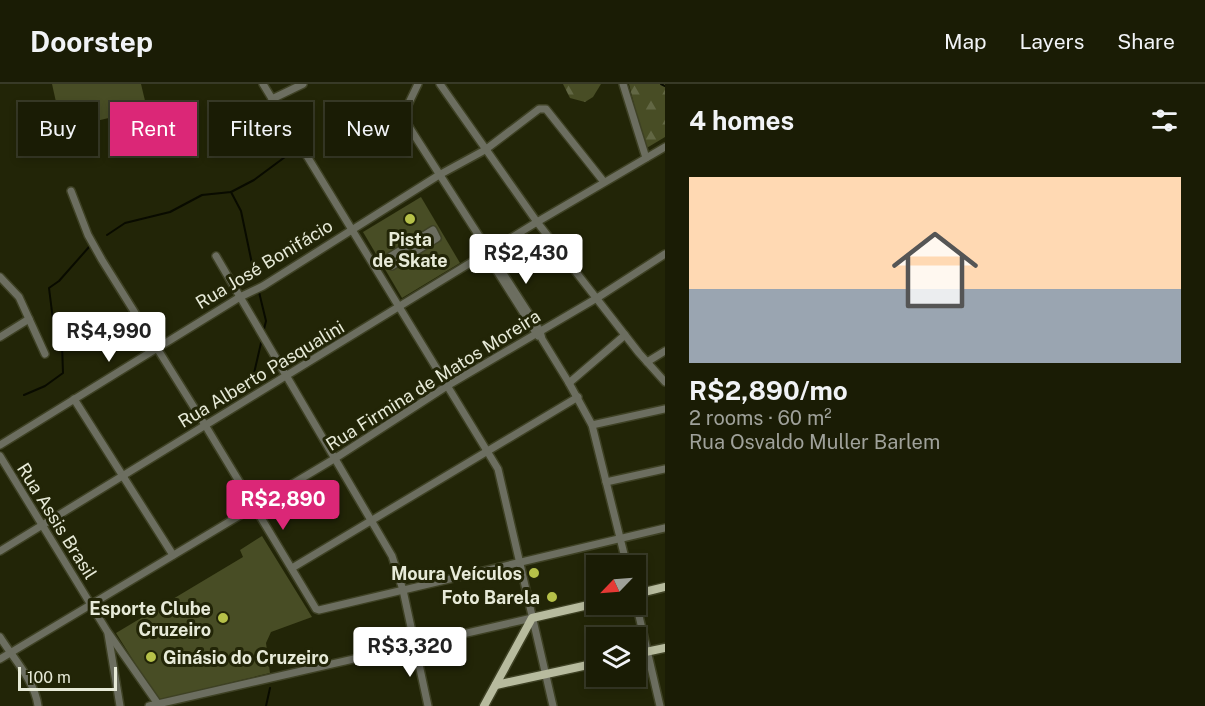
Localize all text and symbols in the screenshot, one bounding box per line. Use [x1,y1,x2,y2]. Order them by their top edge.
text: Doorstep [30,25,153,58]
text: Map [944,29,987,54]
text: Layers [1020,29,1084,54]
text: Share [1117,29,1175,54]
chip: Buy [18,102,98,156]
chip: Rent [110,102,197,156]
chip: Filters [209,102,313,156]
chip: New [325,102,411,156]
icon: filters [1148,104,1181,137]
text: 4 homes [689,105,794,136]
marker: Pista de Skate [403,212,417,226]
street label: Rua José Bonifácio [192,215,336,313]
icon: home [881,216,989,324]
place label: Pista de Skate [372,229,448,271]
pin: R$2,430 [471,234,581,285]
text: R$2,430 [484,241,568,265]
street label: Rua Firmina de Matos Moreira [322,305,544,455]
pin: R$4,990 [54,312,164,363]
street label: Rua Alberto Pasqualini [174,316,348,432]
text: R$4,990 [66,319,152,343]
text: R$2,890/mo [689,375,848,406]
text: 2 rooms · 60 m² [689,406,832,430]
text: Rua Osvaldo Muller Barlem [689,430,940,454]
street label: Rua Assis Brasil [13,459,101,583]
pin: R$2,890 [228,480,338,531]
text: R$2,890 [240,487,326,511]
north arrow [586,555,646,615]
map controls [586,555,646,687]
place label: Moura Veículos [391,563,522,584]
marker: Moura Veículos [527,566,541,580]
place label: Foto Barela [441,587,540,608]
marker: Foto Barela [545,590,559,604]
place label: Esporte Clube Cruzeiro [89,598,211,640]
marker: Esporte Clube Cruzeiro [216,611,230,625]
pin: R$3,320 [355,627,465,678]
button: layers [586,627,646,687]
text: R$3,320 [367,634,453,658]
place label: Ginásio do Cruzeiro [163,647,329,668]
marker: Ginásio do Cruzeiro [144,650,158,664]
scale bar [18,664,117,692]
text: 100 m [27,668,71,687]

